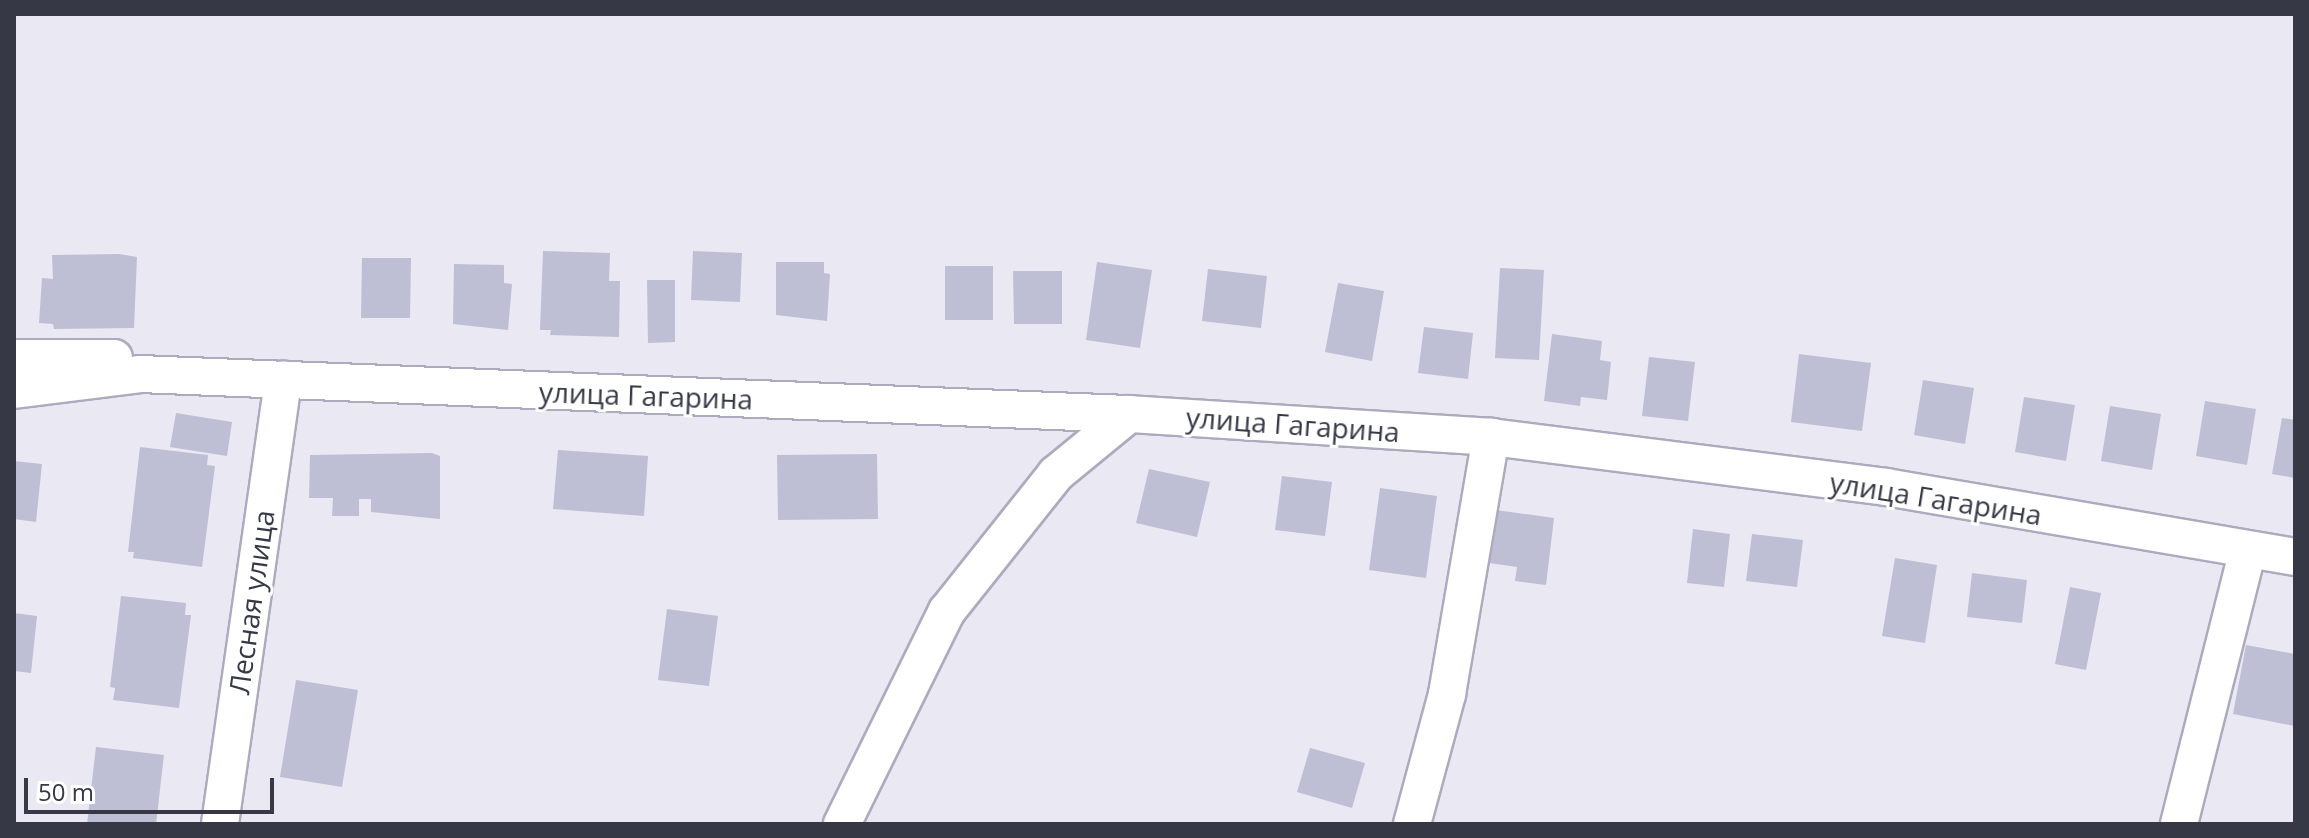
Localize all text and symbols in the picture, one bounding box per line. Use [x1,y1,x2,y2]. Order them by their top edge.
street label: улица Гагарина [538,374,754,416]
street label: улица Гагарина [1185,400,1401,448]
street label: улица Гагарина [1828,465,2044,531]
street label: Лесная улица [221,508,281,696]
scale bar [28,762,278,812]
text: 50 m [38,775,94,808]

